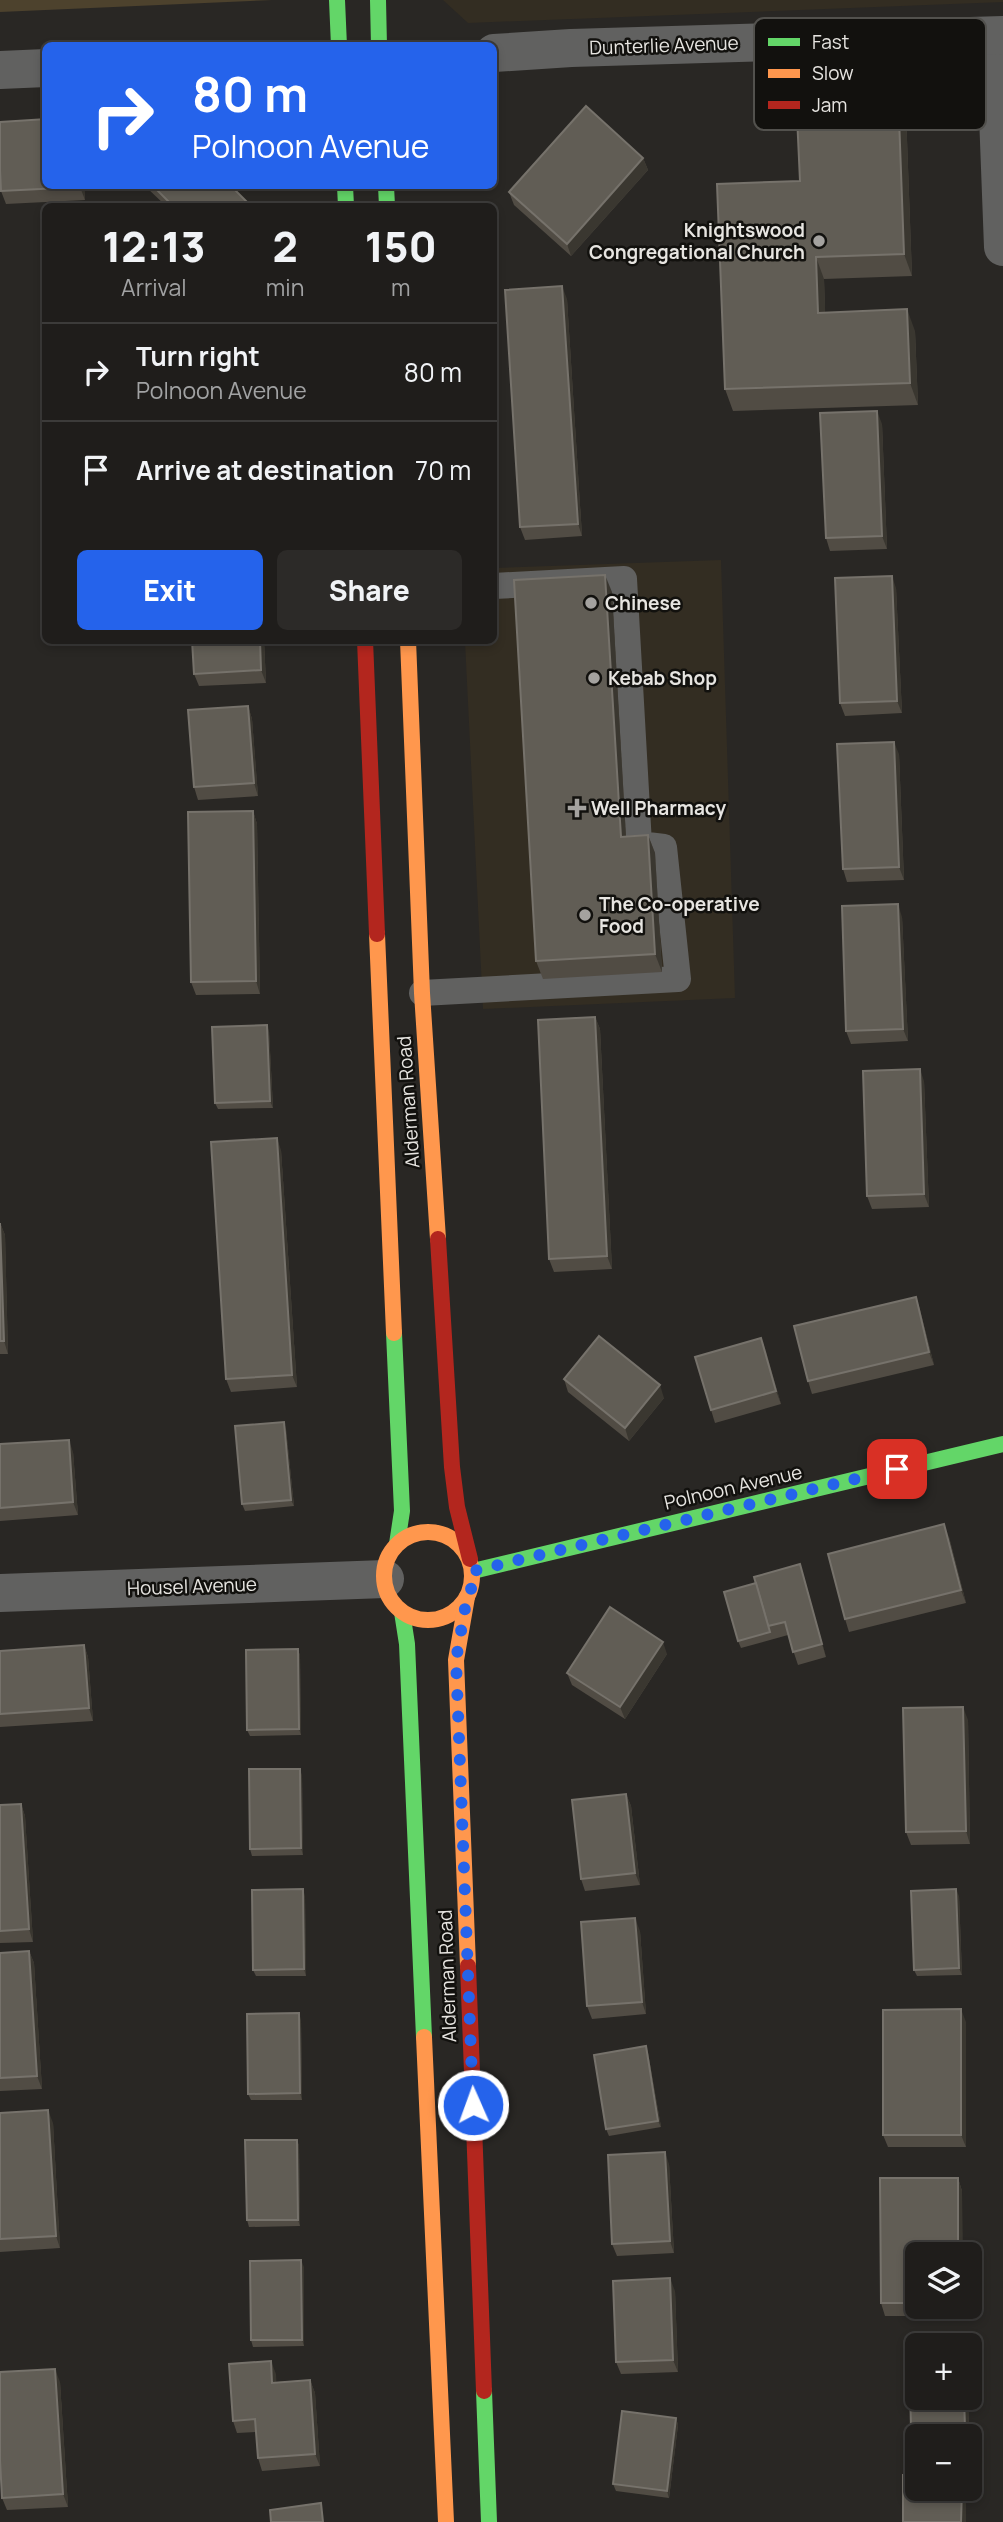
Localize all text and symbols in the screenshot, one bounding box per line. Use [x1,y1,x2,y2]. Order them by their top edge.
legend [754,18,986,130]
street label: Dunterlie Avenue [589,29,739,61]
text: Fast [812,29,849,55]
text: 80 m [192,60,308,127]
text: Slow [812,60,854,86]
icon: right [77,70,168,161]
text: Jam [812,92,847,118]
text: Polnoon Avenue [192,124,429,168]
text: 12:13 [102,217,206,275]
text: 2 [272,217,298,275]
text: 150 [365,217,437,275]
place label: Knightswood Congregational Church [589,217,805,265]
marker: Knightswood Congregational Church [811,233,827,249]
text: Arrival [121,271,187,303]
text: min [266,271,304,303]
text: m [391,271,410,303]
text: Turn right [136,338,260,374]
icon: right [77,353,115,391]
text: 80 m [404,354,462,390]
text: Polnoon Avenue [136,374,307,406]
icon: arrive [77,451,115,489]
text: Arrive at destination [136,452,394,488]
text: 70 m [415,452,471,488]
button: Exit [77,550,263,630]
button: Share [277,550,462,630]
place label: Chinese [605,590,681,616]
marker: Chinese [583,595,599,611]
place label: Kebab Shop [608,665,717,691]
marker: Kebab Shop [586,670,602,686]
place label: Well Pharmacy [591,795,726,821]
marker: Well Pharmacy [569,800,585,816]
place label: The Co-operative Food [599,891,760,939]
marker: The Co-operative Food [577,907,593,923]
street label: Alderman Road [390,1035,426,1169]
pin [867,1439,927,1499]
icon: arrive [878,1450,916,1488]
street label: Polnoon Avenue [661,1458,805,1516]
street label: Housel Avenue [127,1571,257,1601]
street label: Alderman Road [432,1909,462,2043]
position arrow [436,2068,510,2142]
map controls [905,2242,982,2501]
button: layers [905,2242,982,2319]
button: + [905,2333,982,2410]
button: − [905,2424,982,2501]

